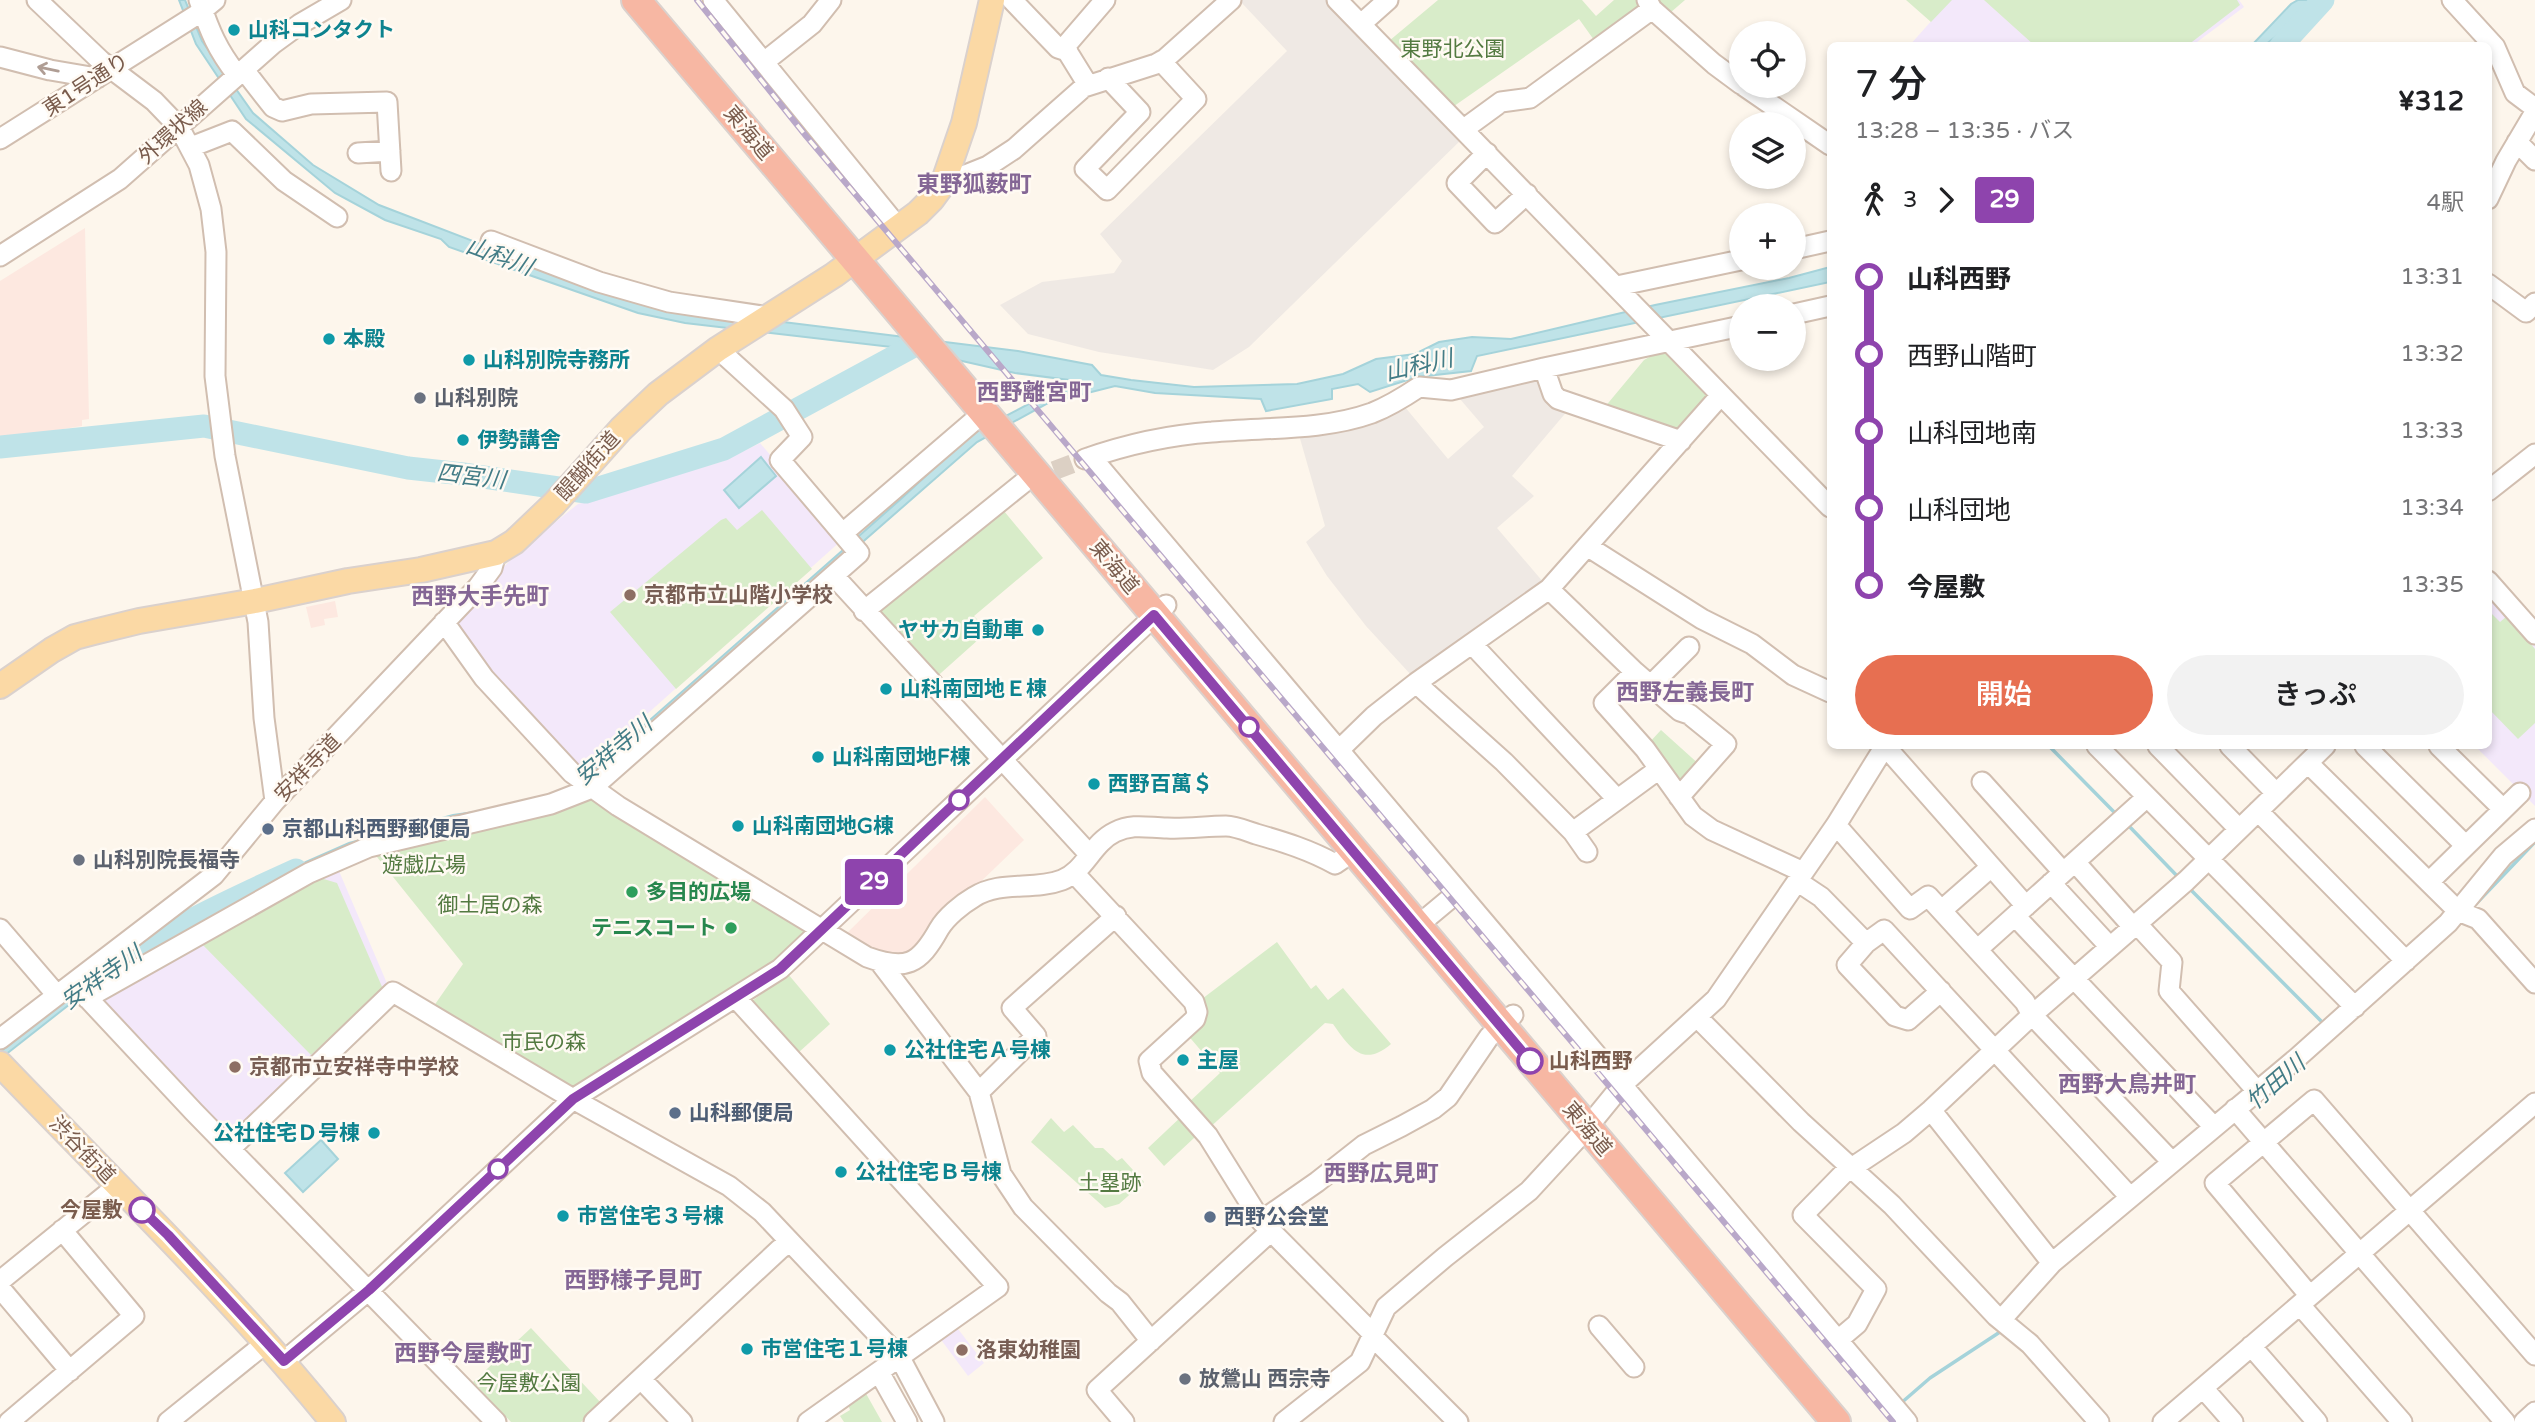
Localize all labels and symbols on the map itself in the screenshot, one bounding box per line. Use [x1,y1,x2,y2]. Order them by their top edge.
place label: 山科コンタクト [248,18,395,43]
marker: 山科コンタクト [226,22,242,38]
park label: 東野北公園 [1401,37,1506,62]
street label: 東1号通り [38,48,134,122]
one-way arrow [37,62,60,76]
street label: 外環状線 [133,95,213,169]
street label: 東海道 [718,101,778,165]
district label: 東野狐薮町 [917,171,1032,199]
water label: 山科川 [462,232,539,283]
place label: 本殿 [343,327,385,352]
marker: 本殿 [321,331,337,347]
water label: 山科川 [1382,344,1459,387]
place label: 山科別院寺務所 [483,348,630,373]
marker: 山科別院寺務所 [461,352,477,368]
district label: 西野離宮町 [977,379,1092,407]
place label: 山科別院 [434,386,518,411]
marker: 山科別院 [412,390,428,406]
street label: 醍醐街道 [551,426,625,506]
place label: 伊勢講舎 [477,428,561,453]
marker: 伊勢講舎 [455,432,471,448]
water label: 四宮川 [435,459,510,495]
street label: 東海道 [1084,535,1144,599]
district label: 西野大手先町 [411,583,549,611]
place label: 京都市立山階小学校 [644,583,833,608]
marker: 京都市立山階小学校 [622,587,638,603]
place label: ヤサカ自動車 [898,618,1024,643]
marker: ヤサカ自動車 [1030,622,1046,638]
place label: 山科南団地Ｅ棟 [900,677,1047,702]
district label: 西野左義長町 [1616,679,1754,707]
marker: 山科南団地Ｅ棟 [878,681,894,697]
water label: 安祥寺川 [570,709,661,791]
unlabelled marker [1239,717,1259,737]
street label: 安祥寺道 [270,729,346,807]
place label: 山科南団地F棟 [832,745,971,770]
marker: 山科南団地F棟 [810,749,826,765]
place label: 西野百萬＄ [1108,772,1213,797]
marker: 西野百萬＄ [1086,776,1102,792]
unlabelled marker [949,790,969,810]
place label: 山科南団地G棟 [752,814,894,839]
place label: 京都山科西野郵便局 [282,817,471,842]
marker: 山科南団地G棟 [730,818,746,834]
marker: 京都山科西野郵便局 [260,821,276,837]
place label: 山科別院長福寺 [93,848,240,873]
marker: 山科別院長福寺 [71,852,87,868]
park label: 遊戯広場 [382,853,466,878]
line badge: 29 [842,859,906,905]
place label: 多目的広場 [646,880,751,905]
marker: 多目的広場 [624,884,640,900]
park label: 御土居の森 [438,893,543,918]
place label: テニスコート [591,916,717,941]
marker: テニスコート [723,920,739,936]
water label: 安祥寺川 [56,938,150,1016]
park label: 市民の森 [502,1030,586,1055]
place label: 公社住宅Ａ号棟 [904,1038,1051,1063]
marker: 公社住宅Ａ号棟 [882,1042,898,1058]
place label: 主屋 [1197,1048,1239,1073]
marker: 山科西野 [1517,1048,1543,1074]
water label: 竹田川 [2241,1048,2313,1116]
place label: 山科西野 [1549,1049,1633,1074]
marker: 主屋 [1175,1052,1191,1068]
place label: 京都市立安祥寺中学校 [249,1055,459,1080]
marker: 京都市立安祥寺中学校 [227,1059,243,1075]
district label: 西野大鳥井町 [2058,1071,2196,1099]
street label: 東海道 [1557,1097,1617,1161]
place label: 山科郵便局 [689,1101,794,1126]
marker: 山科郵便局 [667,1105,683,1121]
street label: 渋谷街道 [44,1111,120,1189]
place label: 公社住宅Ｄ号棟 [213,1121,360,1146]
marker: 公社住宅Ｄ号棟 [366,1125,382,1141]
unlabelled marker [488,1159,508,1179]
place label: 公社住宅Ｂ号棟 [855,1160,1002,1185]
district label: 西野広見町 [1324,1160,1439,1188]
marker: 公社住宅Ｂ号棟 [833,1164,849,1180]
park label: 土塁跡 [1079,1171,1142,1196]
marker: 今屋敷 [129,1197,155,1223]
place label: 今屋敷 [60,1198,123,1223]
place label: 市営住宅３号棟 [577,1204,724,1229]
place label: 西野公会堂 [1224,1205,1329,1230]
marker: 市営住宅３号棟 [555,1208,571,1224]
marker: 西野公会堂 [1202,1209,1218,1225]
district label: 西野様子見町 [564,1267,702,1295]
place label: 市営住宅１号棟 [761,1337,908,1362]
place label: 洛東幼稚園 [976,1338,1081,1363]
district label: 西野今屋敷町 [394,1340,532,1368]
marker: 市営住宅１号棟 [739,1341,755,1357]
marker: 洛東幼稚園 [954,1342,970,1358]
place label: 放鶯山 西宗寺 [1199,1367,1330,1392]
park label: 今屋敷公園 [477,1371,582,1396]
marker: 放鶯山 西宗寺 [1177,1371,1193,1387]

